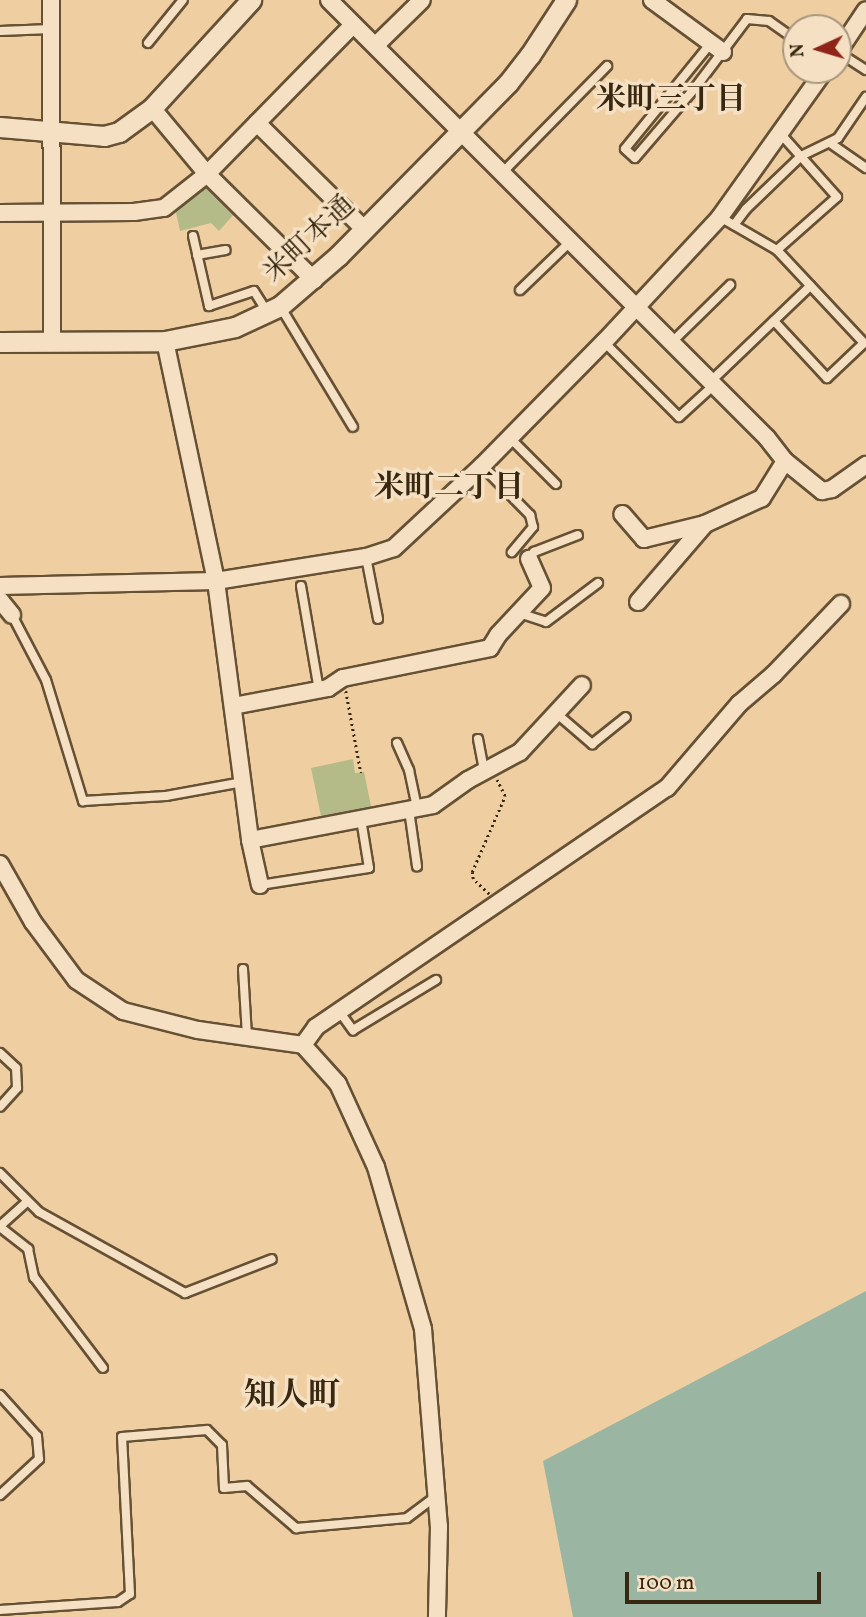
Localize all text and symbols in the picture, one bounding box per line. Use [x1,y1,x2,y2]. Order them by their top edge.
north arrow [782,14,852,84]
text: N [785,43,811,58]
district label: 米町三丁目 [596,82,746,118]
street label: 米町本通 [258,190,362,290]
district label: 米町二丁目 [374,470,524,506]
district label: 知人町 [244,1378,340,1416]
scale bar [628,1558,824,1602]
text: 100 m [638,1569,695,1598]

